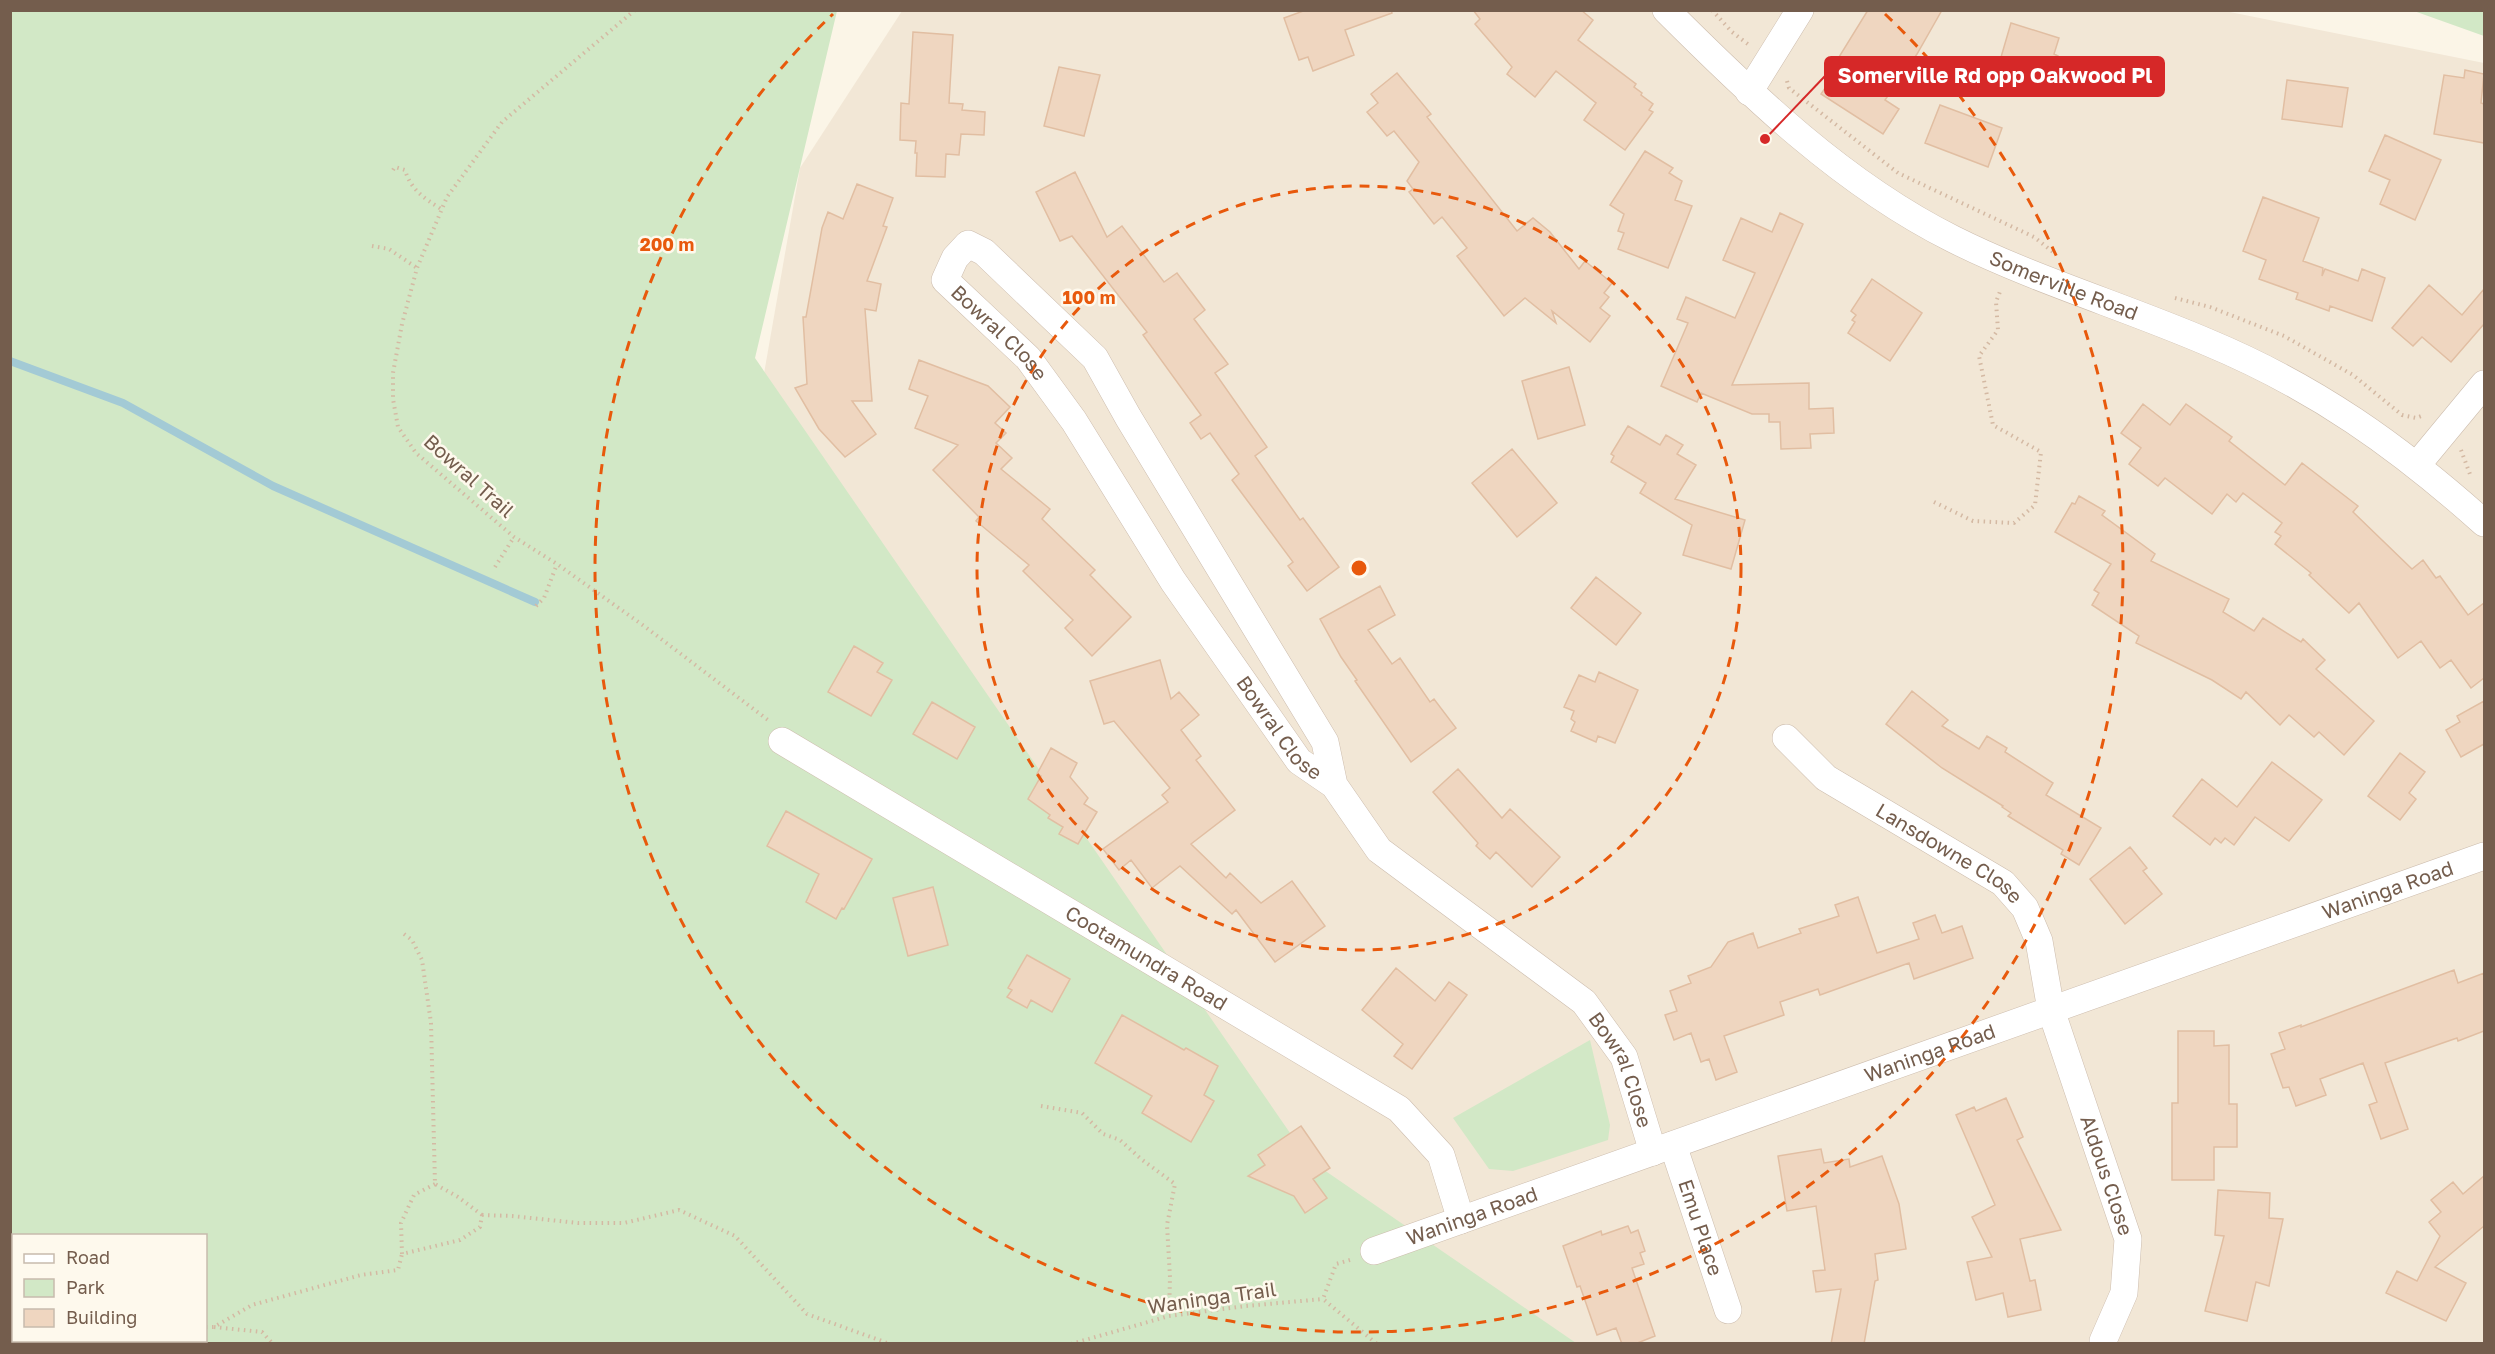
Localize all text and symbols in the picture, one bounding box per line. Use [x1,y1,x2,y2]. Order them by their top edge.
callout: Somerville Rd opp Oakwood Pl [1825,57,2164,96]
text: Somerville Rd opp Oakwood Pl [1838,62,2152,88]
text: 200 m [640,233,694,255]
street label: Somerville Road [1986,245,2142,324]
street label: Bowral Close [947,279,1053,384]
text: 100 m [1063,286,1115,308]
street label: Bowral Trail [420,429,520,522]
centre of rings [1349,558,1369,578]
street label: Bowral Close [1232,671,1327,784]
street label: Lansdowne Close [1872,797,2028,908]
street label: Waninga Road [2319,855,2456,924]
street label: Cootamundra Road [1061,900,1232,1015]
street label: Bowral Close [1584,1007,1658,1130]
street label: Waninga Road [1861,1018,1998,1087]
street label: Aldous Close [2076,1112,2139,1238]
street label: Emu Place [1674,1176,1729,1279]
street label: Waninga Road [1403,1181,1540,1250]
legend [12,1234,207,1342]
text: Road [66,1246,110,1268]
text: Park [66,1276,105,1298]
street label: Waninga Trail [1146,1276,1278,1318]
text: Building [66,1306,137,1328]

